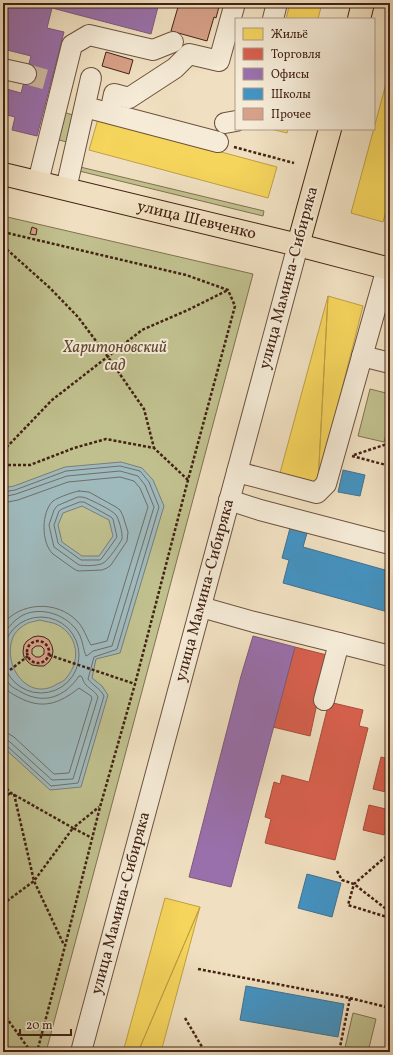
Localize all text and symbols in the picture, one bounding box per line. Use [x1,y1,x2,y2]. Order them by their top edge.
legend [235,18,375,130]
text: Жильё [271,27,308,43]
text: Торговля [271,47,321,63]
text: Офисы [271,67,310,83]
text: Школы [271,87,311,103]
text: Прочее [271,107,311,123]
street label: улица Мамина-Сибиряка [254,184,324,372]
street label: улица Шевченко [135,196,258,246]
park label: Харитоновский сад [62,337,167,377]
street label: улица Мамина-Сибиряка [170,497,240,684]
street label: улица Мамина-Сибиряка [86,809,156,997]
scale bar [20,1011,71,1037]
text: 20 m [26,1018,53,1034]

